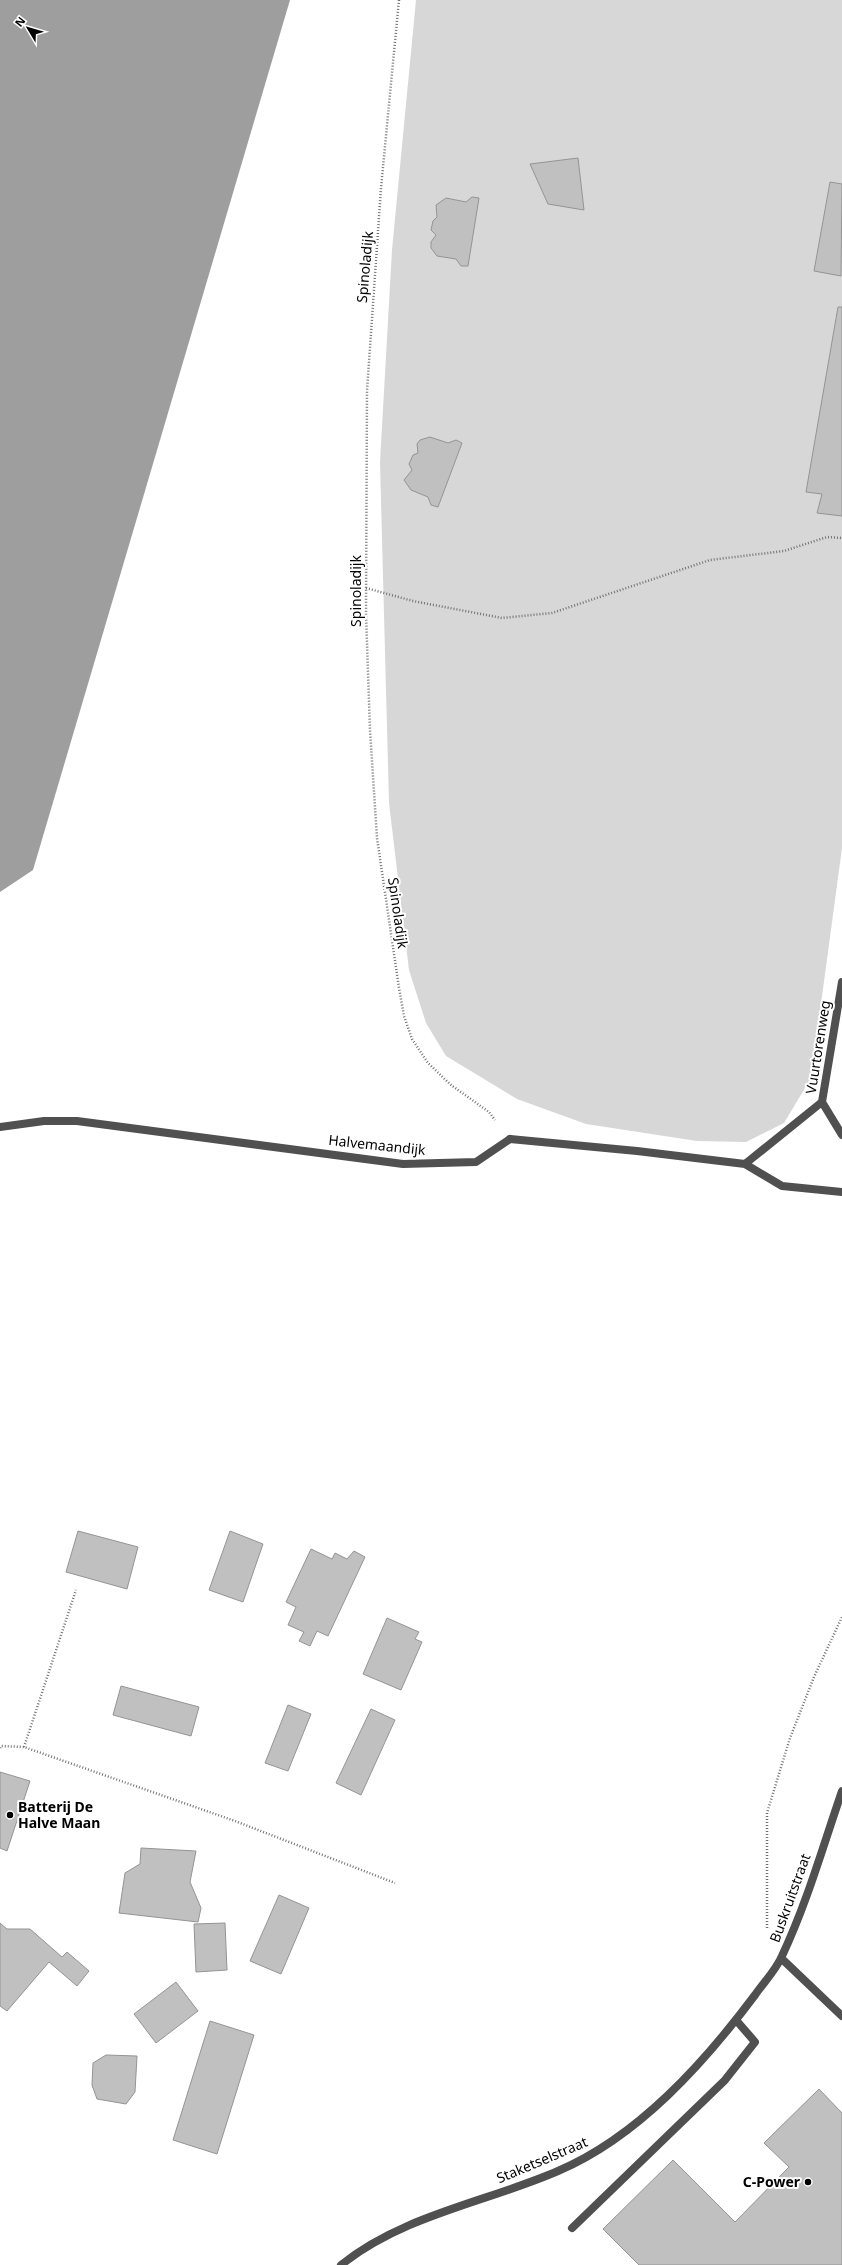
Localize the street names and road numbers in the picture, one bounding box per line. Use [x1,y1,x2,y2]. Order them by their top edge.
street label: Spinoladijk [352,230,377,304]
street label: Spinoladijk [346,555,365,627]
street label: Spinoladijk [384,876,413,950]
street label: Vuurtorenweg [801,999,834,1095]
street label: Halvemaandijk [328,1130,427,1159]
street label: Buskruitstraat [765,1851,814,1945]
street label: Staketselstraat [493,2132,590,2187]

